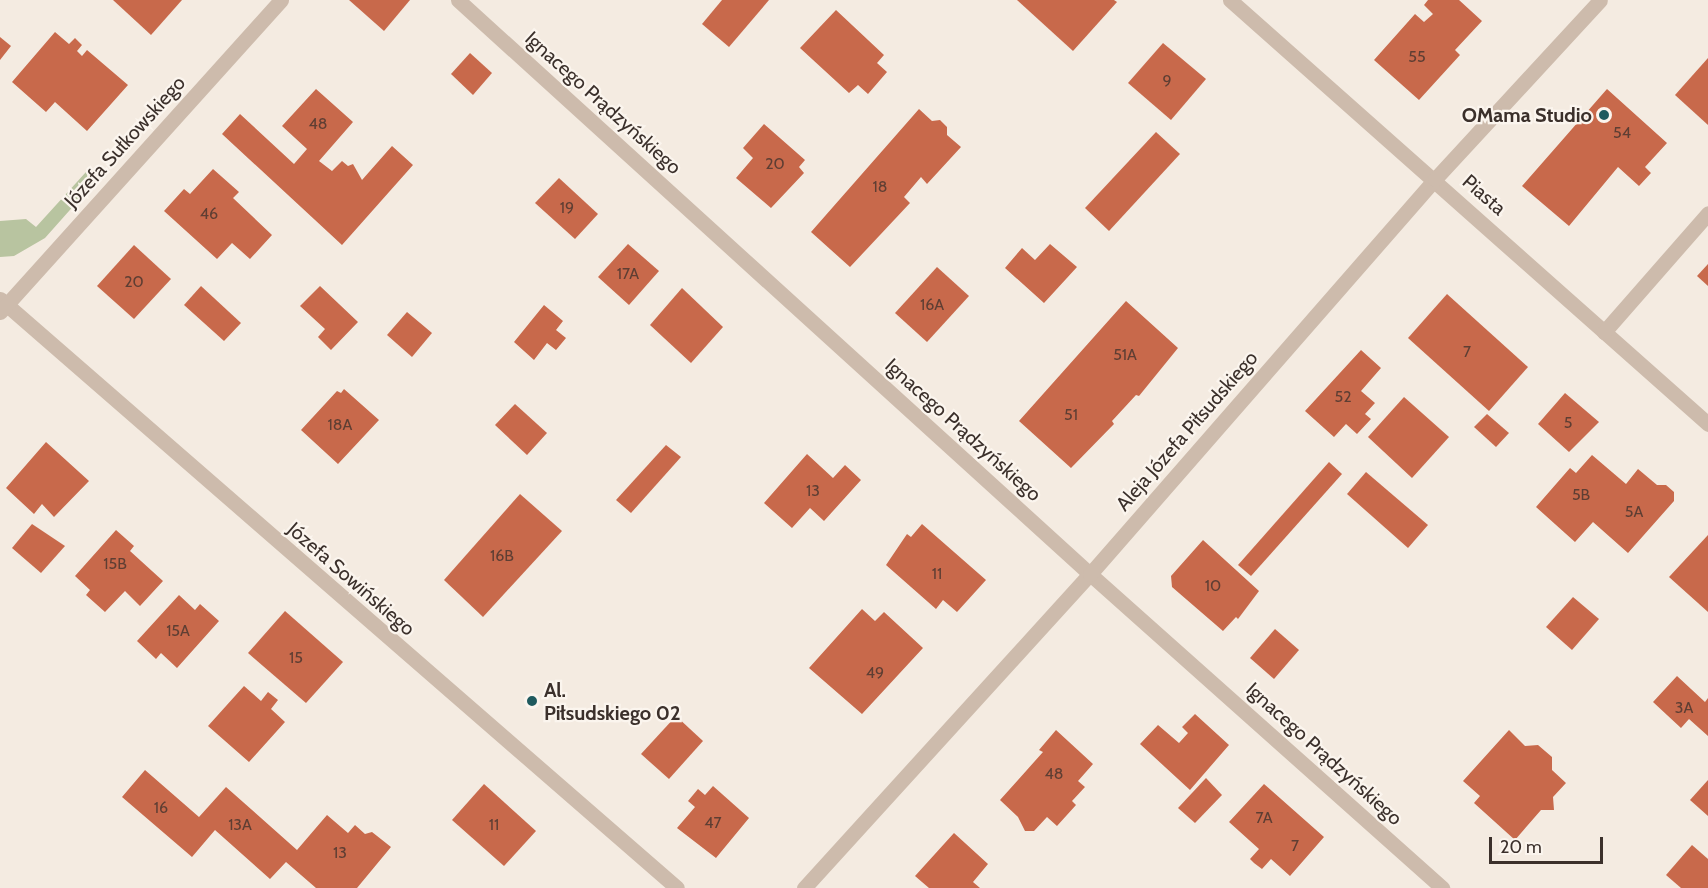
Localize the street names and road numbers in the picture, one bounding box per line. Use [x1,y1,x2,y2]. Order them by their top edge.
street label: Ignacego Prądzyńskiego [520,27,686,179]
street label: Józefa Sułkowskiego [60,71,190,213]
street label: Piasta [1457,170,1511,220]
street label: Aleja Józefa Piłsudskiego [1111,346,1263,516]
street label: Ignacego Prądzyńskiego [880,354,1046,506]
street label: Józefa Sowińskiego [282,517,420,641]
street label: Ignacego Prądzyńskiego [1241,678,1407,830]

